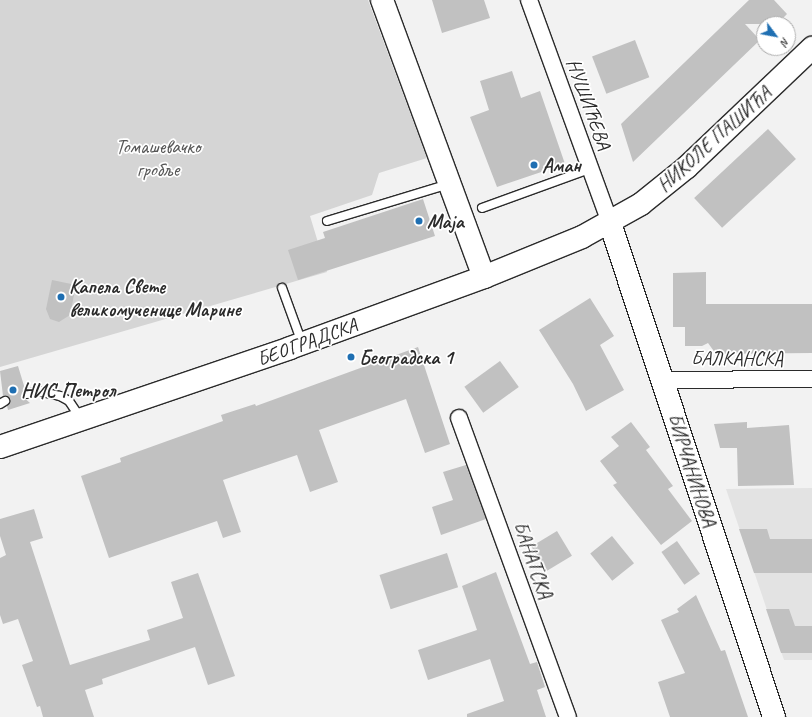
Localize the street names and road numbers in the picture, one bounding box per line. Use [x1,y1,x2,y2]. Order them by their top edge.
street label: НУШИЋЕВА [561,55,617,153]
street label: НИКОЛЕ ПАШИЋА [652,81,776,197]
street label: БЕОГРАДСКА [254,313,360,371]
street label: БАЛКАНСКА [691,346,783,370]
street label: БИРЧАНИНОВА [662,410,722,530]
street label: БАНАТСКА [508,518,558,602]

